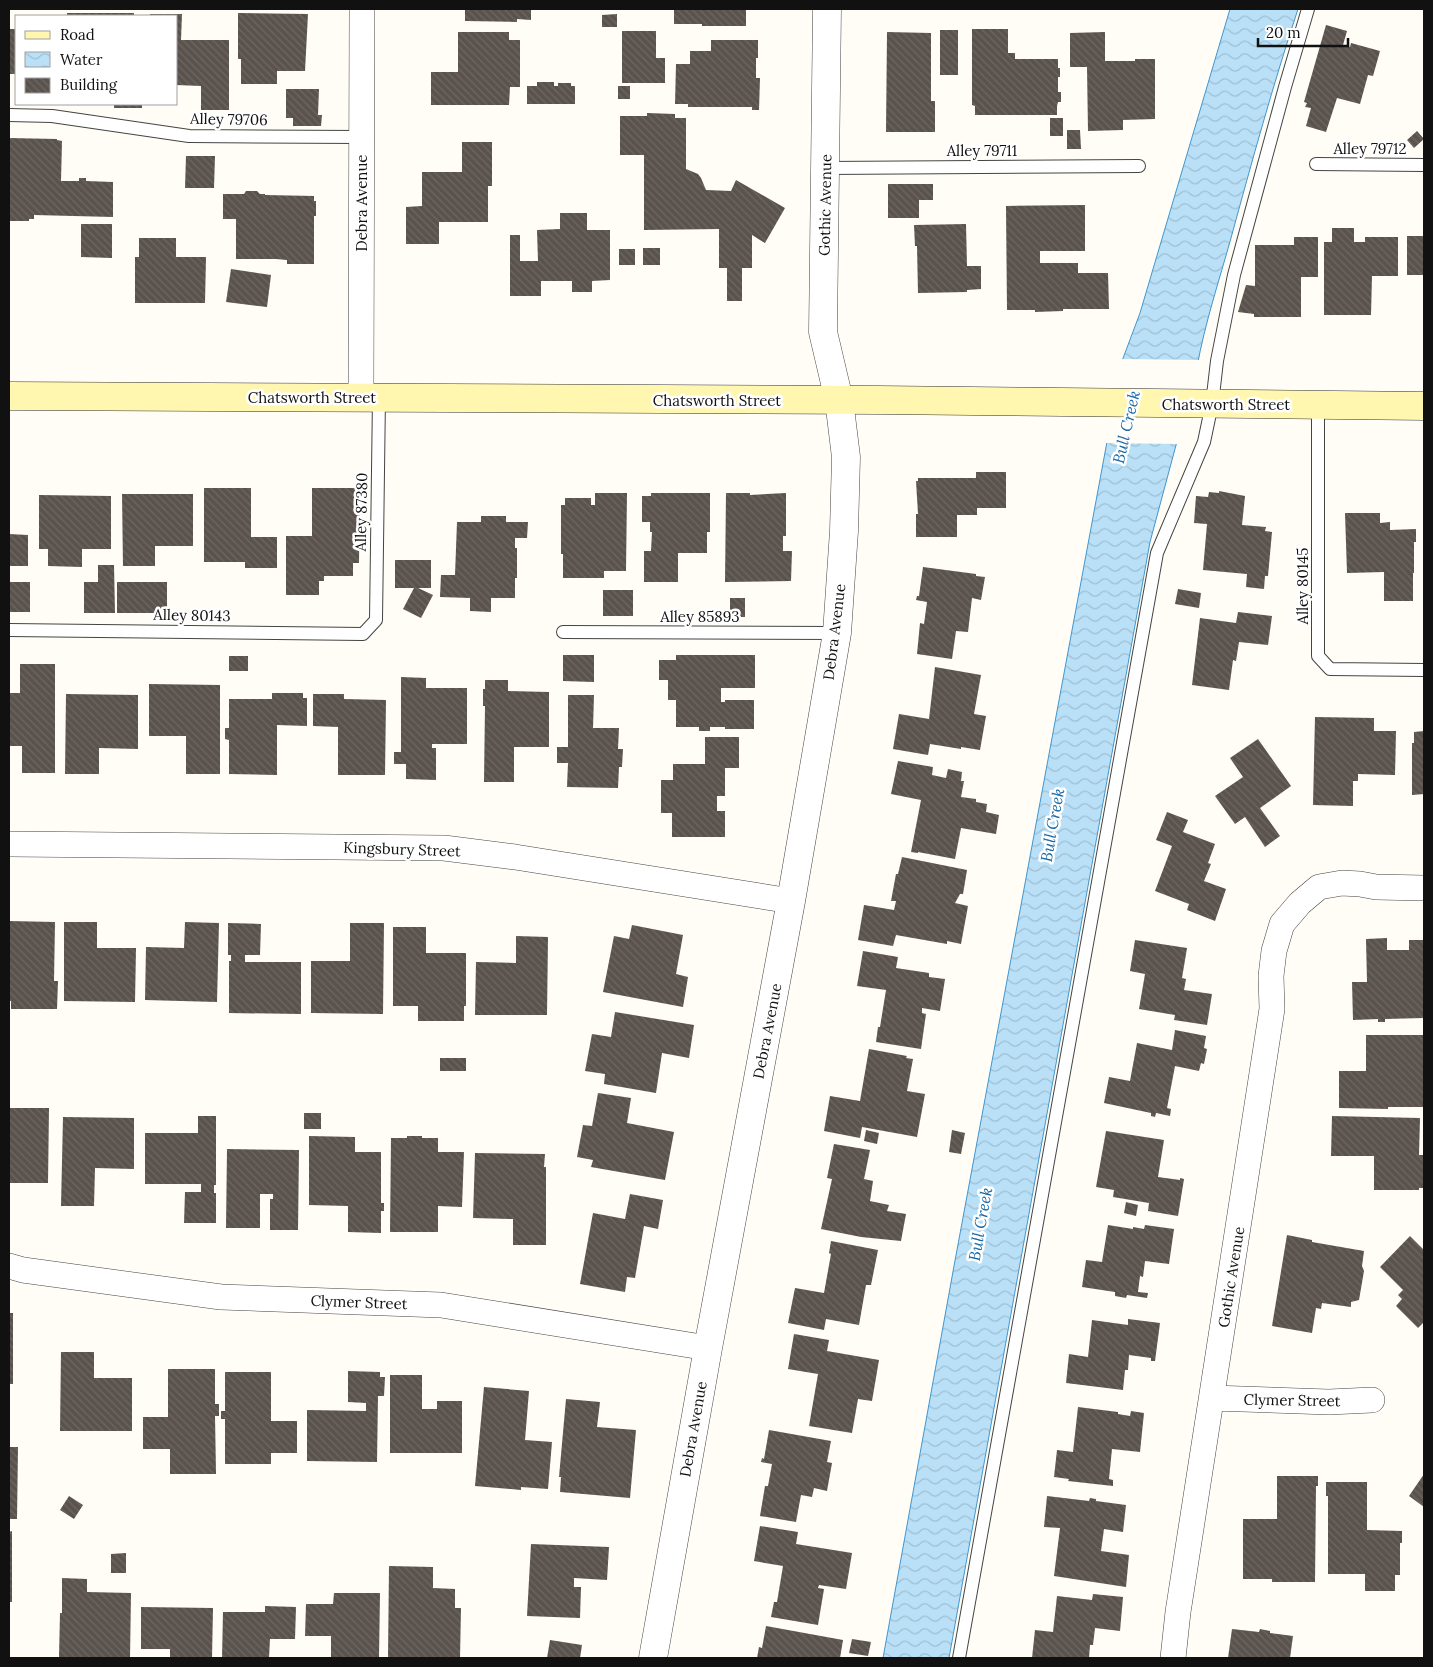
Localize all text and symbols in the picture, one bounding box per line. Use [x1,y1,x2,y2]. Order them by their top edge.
legend [15,15,178,105]
scale bar [1258,15,1348,47]
text: 20 m [1266,23,1301,42]
text: Road [60,25,95,44]
text: Water [60,50,103,69]
text: Building [60,75,118,94]
street label: Alley 79706 [189,109,268,129]
street label: Alley 79712 [1332,139,1407,158]
street label: Alley 79711 [946,141,1017,160]
street label: Debra Avenue [352,154,371,252]
street label: Gothic Avenue [815,154,835,256]
street label: Chatsworth Street [248,388,376,407]
water label: Bull Creek [1108,389,1144,465]
street label: Chatsworth Street [653,391,781,410]
street label: Chatsworth Street [1162,395,1290,414]
street label: Alley 87380 [351,472,371,553]
street label: Alley 80145 [1293,548,1312,625]
street label: Debra Avenue [819,583,849,681]
street label: Alley 80143 [152,605,231,625]
street label: Alley 85893 [659,607,740,626]
water label: Bull Creek [1036,787,1068,863]
street label: Kingsbury Street [343,837,461,861]
street label: Debra Avenue [748,982,786,1080]
water label: Bull Creek [964,1186,996,1262]
street label: Gothic Avenue [1214,1225,1248,1329]
street label: Clymer Street [310,1291,408,1313]
street label: Debra Avenue [675,1380,711,1478]
street label: Clymer Street [1243,1390,1341,1410]

